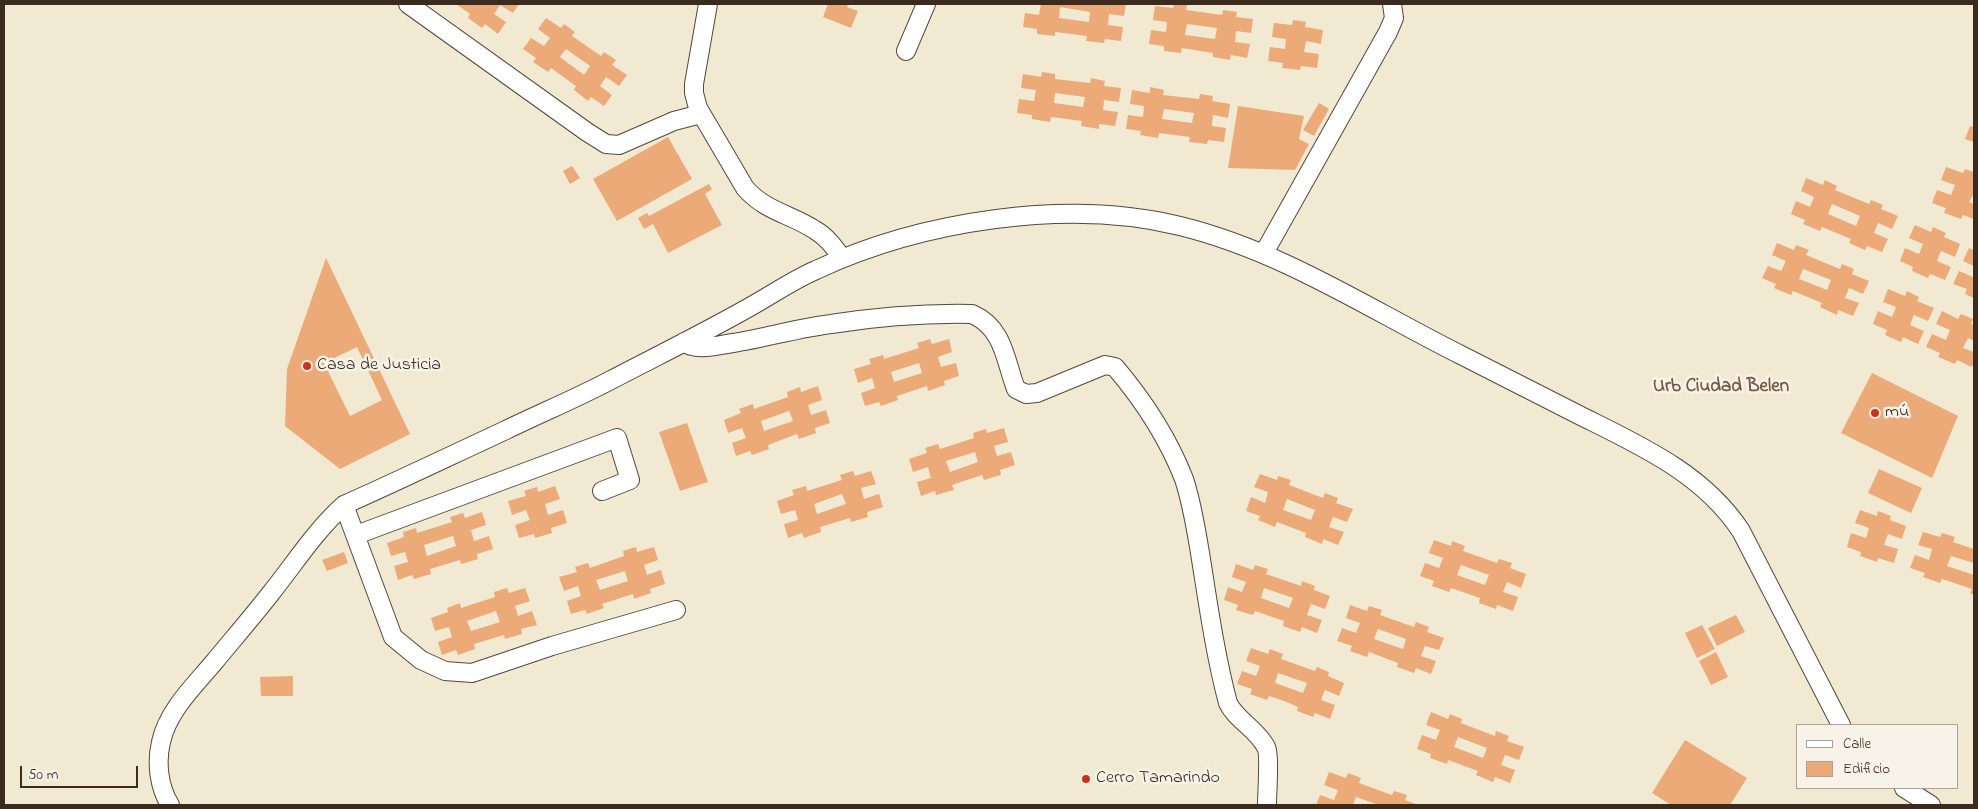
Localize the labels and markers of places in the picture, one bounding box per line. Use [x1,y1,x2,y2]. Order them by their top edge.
place label: Casa de Justicia [317,355,441,377]
marker: Casa de Justicia [301,360,313,372]
place label: mú [1885,402,1909,424]
marker: mú [1869,407,1881,419]
place label: Cerro Tamarindo [1096,768,1220,790]
marker: Cerro Tamarindo [1080,773,1092,785]

